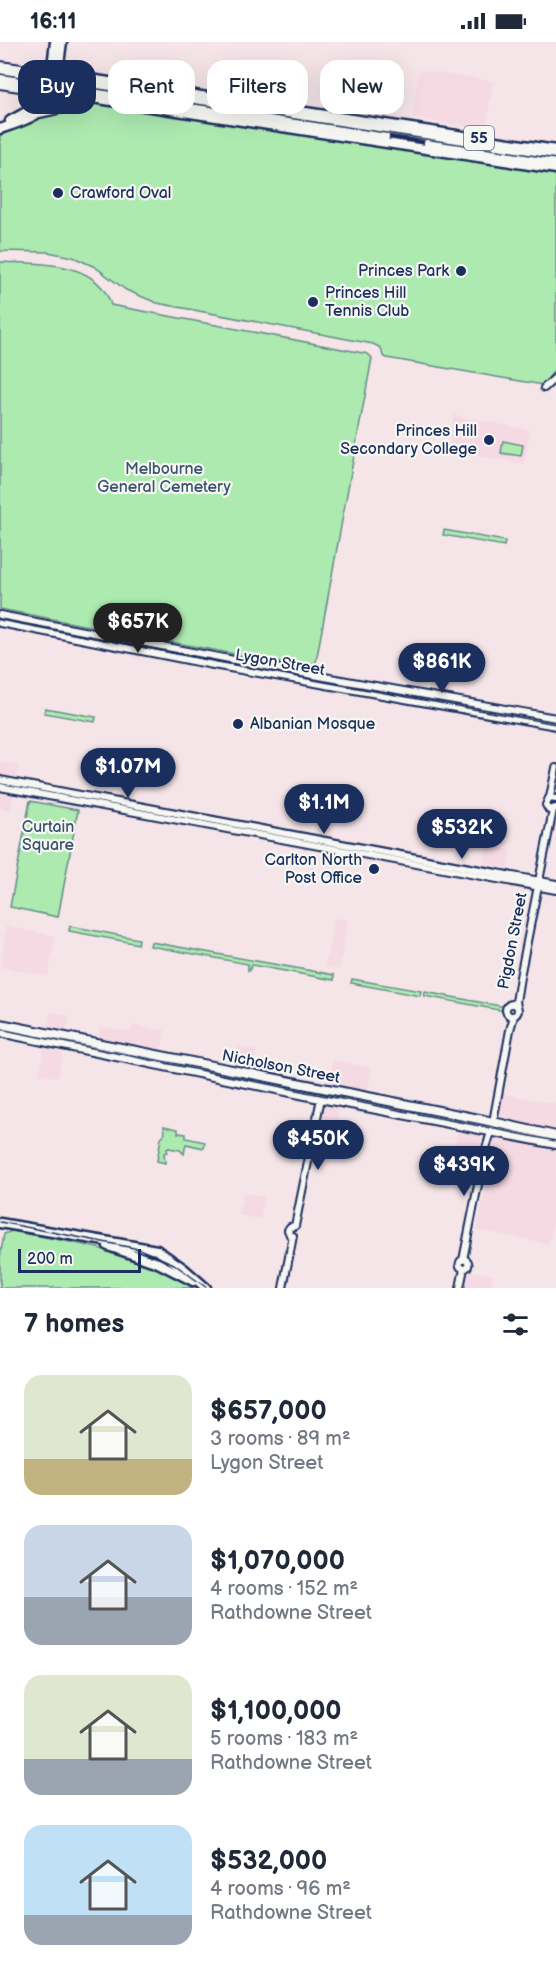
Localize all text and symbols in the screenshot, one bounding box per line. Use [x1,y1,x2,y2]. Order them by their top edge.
text: 16:11 [30,8,76,35]
chip: Buy [18,60,96,114]
chip: Rent [108,60,195,114]
chip: Filters [207,60,308,114]
chip: New [320,60,404,114]
road number: 55 [464,126,494,150]
place label: Crawford Oval [70,184,171,203]
marker: Crawford Oval [51,186,65,200]
place label: Princes Park [358,262,449,281]
marker: Princes Park [454,264,468,278]
place label: Princes Hill Tennis Club [325,284,409,321]
marker: Princes Hill Tennis Club [306,295,320,309]
place label: Princes Hill Secondary College [340,422,478,459]
marker: Princes Hill Secondary College [482,433,496,447]
park label: Melbourne General Cemetery [97,460,232,497]
pin: $657K [96,603,180,654]
text: $657K [107,610,169,634]
pin: $861K [400,643,484,694]
street label: Lygon Street [234,646,326,680]
text: $861K [412,650,472,674]
place label: Albanian Mosque [250,715,376,734]
marker: Albanian Mosque [231,717,245,731]
pin: $1.07M [79,748,177,799]
text: $1.07M [95,755,161,779]
pin: $1.1M [282,784,366,835]
text: $1.1M [298,791,350,815]
pin: $532K [420,809,504,860]
text: $532K [431,816,493,840]
park label: Curtain Square [22,818,74,855]
place label: Carlton North Post Office [265,851,363,888]
marker: Carlton North Post Office [367,862,381,876]
street label: Pigdon Street [494,891,532,991]
street label: Nicholson Street [220,1046,342,1088]
pin: $450K [276,1120,360,1171]
text: $450K [287,1127,349,1151]
pin: $439K [422,1146,506,1197]
text: $439K [433,1153,495,1177]
scale bar [18,1246,141,1274]
text: 200 m [27,1250,73,1269]
icon: filters [499,1308,532,1341]
text: 7 homes [24,1309,124,1340]
text: $657,000 [210,1396,327,1427]
icon: home [72,1399,144,1471]
text: 3 rooms · 89 m² [210,1427,351,1451]
text: Lygon Street [210,1451,323,1475]
text: $1,070,000 [210,1546,345,1577]
icon: home [72,1549,144,1621]
text: 4 rooms · 152 m² [210,1577,358,1601]
text: Rathdowne Street [210,1601,372,1625]
text: $1,100,000 [210,1696,342,1727]
icon: home [72,1699,144,1771]
text: 5 rooms · 183 m² [210,1727,358,1751]
text: Rathdowne Street [210,1751,372,1775]
text: $532,000 [210,1846,327,1877]
icon: home [72,1849,144,1921]
text: 4 rooms · 96 m² [210,1877,351,1901]
text: Rathdowne Street [210,1901,372,1925]

